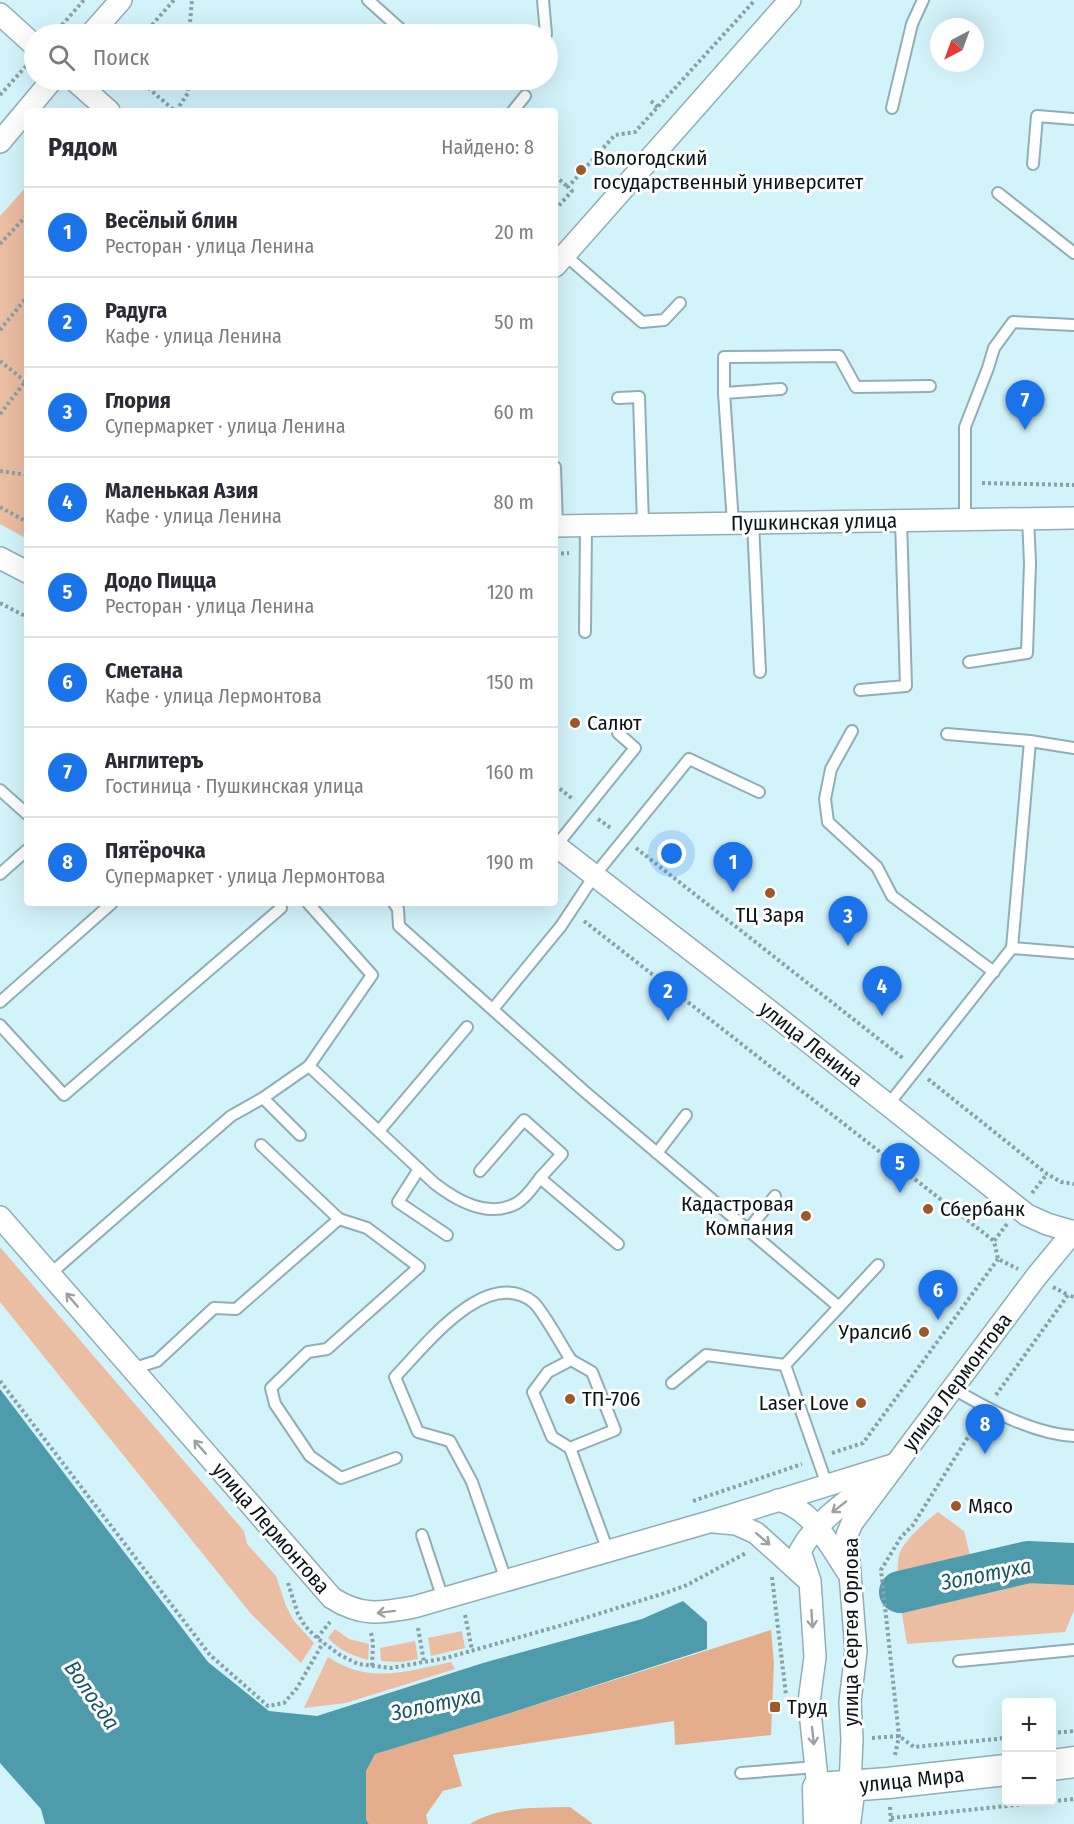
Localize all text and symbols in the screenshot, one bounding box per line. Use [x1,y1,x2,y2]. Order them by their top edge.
north arrow [930,18,984,72]
search box [24,24,558,90]
icon: search [45,41,78,74]
text: Поиск [93,44,149,71]
text: Рядом [48,132,117,163]
text: Найдено: 8 [441,135,534,159]
place label: Вологодский государственный университет [593,145,864,195]
marker: Вологодский государственный университет [574,163,588,177]
text: Весёлый блин [105,207,238,234]
text: 1 [63,220,72,244]
text: 20 m [495,220,534,244]
text: Ресторан · улица Ленина [105,234,314,258]
text: Радуга [105,297,167,324]
text: 2 [63,310,72,334]
text: 50 m [494,310,534,334]
text: Кафе · улица Ленина [105,324,282,348]
pin: 7 [1006,380,1044,430]
text: Глория [105,387,171,414]
text: 3 [63,400,72,424]
text: 60 m [494,400,534,424]
text: Супермаркет · улица Ленина [105,414,345,438]
text: Маленькая Азия [105,477,258,504]
text: 4 [62,490,73,514]
text: 80 m [494,490,534,514]
text: Кафе · улица Ленина [105,504,282,528]
street label: Пушкинская улица [731,508,897,536]
text: Додо Пицца [105,567,216,594]
text: 5 [63,580,72,604]
text: 120 m [487,580,534,604]
text: Ресторан · улица Ленина [105,594,314,618]
text: Сметана [105,657,183,684]
text: 6 [62,670,73,694]
text: 150 m [487,670,534,694]
text: Кафе · улица Лермонтова [105,684,322,708]
place label: Салют [587,710,642,736]
marker: Салют [568,716,582,730]
text: Англитеръ [105,747,203,774]
text: 7 [63,760,72,784]
text: 160 m [486,760,534,784]
text: Гостиница · Пушкинская улица [105,774,364,798]
text: Пятёрочка [105,837,206,864]
your location [657,839,686,868]
pin: 1 [714,842,752,892]
text: 8 [62,850,73,874]
text: 190 m [486,850,534,874]
text: Супермаркет · улица Лермонтова [105,864,385,888]
marker: ТЦ Заря [763,886,777,900]
pin: 3 [828,896,868,946]
place label: ТЦ Заря [736,902,804,928]
pin: 4 [862,966,902,1016]
pin: 2 [648,972,688,1021]
street label: улица Ленина [754,996,868,1092]
pin: 5 [880,1144,920,1193]
place label: Кадастровая Компания [681,1191,794,1241]
place label: Сбербанк [940,1196,1025,1222]
marker: Сбербанк [921,1202,935,1216]
marker: Кадастровая Компания [799,1209,813,1223]
pin: 6 [918,1270,958,1320]
one-way arrow [65,1293,79,1308]
street label: улица Лермонтова [897,1308,1017,1456]
place label: Уралсиб [838,1319,912,1345]
marker: Уралсиб [917,1325,931,1339]
place label: ТП-706 [582,1386,641,1412]
place label: Laser Love [759,1390,849,1416]
marker: ТП-706 [563,1392,577,1406]
marker: Laser Love [854,1396,868,1410]
pin: 8 [966,1404,1004,1454]
one-way arrow [194,1439,207,1455]
street label: улица Лермонтова [207,1457,335,1599]
place label: Мясо [968,1493,1013,1519]
marker: Мясо [949,1499,963,1513]
one-way arrow [832,1501,848,1514]
one-way arrow [755,1532,770,1546]
street label: улица Сергея Орлова [838,1537,864,1727]
water label: Золотуха [937,1552,1034,1596]
one-way arrow [377,1606,397,1617]
one-way arrow [807,1609,818,1628]
water label: Вологда [59,1655,125,1735]
water label: Золотуха [387,1681,484,1727]
place label: Труд [787,1694,828,1720]
map controls [1002,1698,1056,1806]
button: + [1002,1698,1056,1752]
marker: Труд [768,1700,782,1714]
one-way arrow [807,1725,818,1745]
button: − [1002,1752,1056,1806]
street label: улица Мира [858,1762,966,1798]

